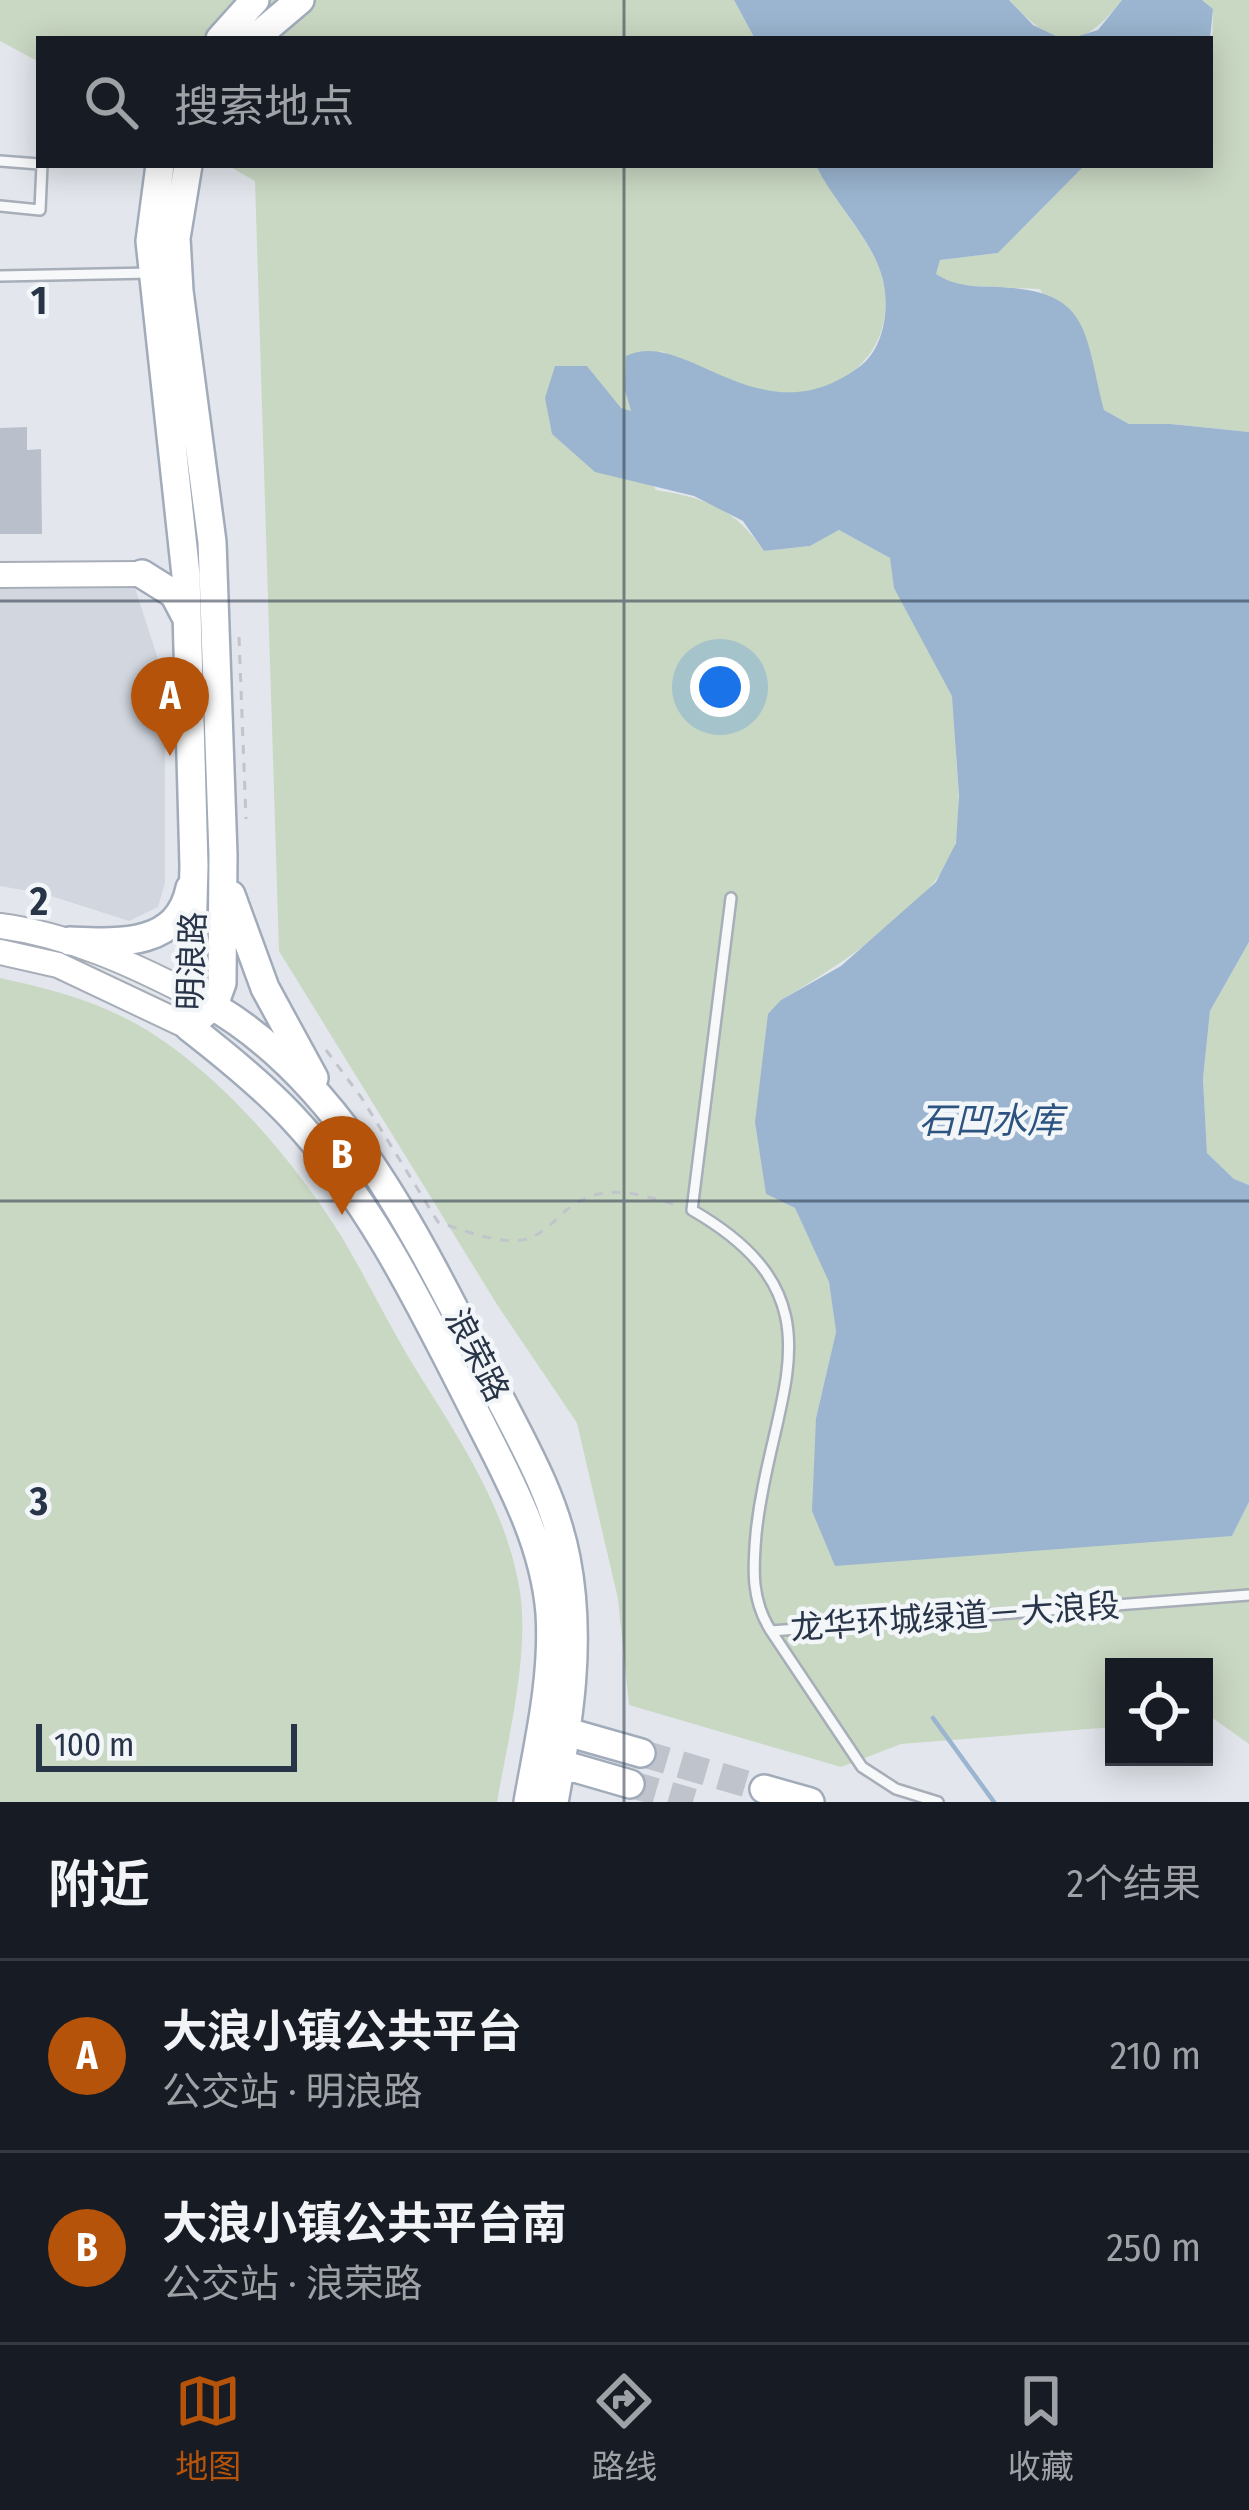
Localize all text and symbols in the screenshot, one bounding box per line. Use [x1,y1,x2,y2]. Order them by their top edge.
search box [36,36,1213,168]
icon: search [78,69,144,135]
text: 搜索地点 [174,80,354,134]
text: 1 [31,278,47,324]
pin: A [131,657,209,756]
your location [690,657,750,717]
text: 2 [29,879,48,925]
street label: 明浪路 [170,911,214,1011]
water label: 石凹水库 [919,1099,1068,1143]
pin: B [303,1116,381,1215]
street label: 浪荣路 [437,1302,517,1408]
text: 3 [29,1479,48,1525]
street label: 龙华环城绿道－大浪段 [789,1586,1121,1648]
map controls [1105,1658,1213,1766]
button: locate [1105,1658,1213,1766]
scale bar [36,1718,297,1771]
text: 100 m [54,1725,134,1765]
text: 附近 [48,1854,150,1916]
text: 2个结果 [1067,1861,1201,1907]
text: 大浪小镇公共平台 [162,2005,522,2059]
text: A [76,2033,98,2079]
text: 210 m [1110,2033,1201,2079]
text: 公交站 · 明浪路 [162,2069,423,2115]
text: 大浪小镇公共平台南 [162,2197,567,2251]
text: B [76,2225,98,2271]
text: 250 m [1106,2225,1201,2271]
text: 公交站 · 浪荣路 [162,2261,423,2307]
tab: 地图 [175,2368,241,2488]
tab: 路线 [591,2368,657,2488]
tab: 收藏 [1008,2368,1074,2488]

